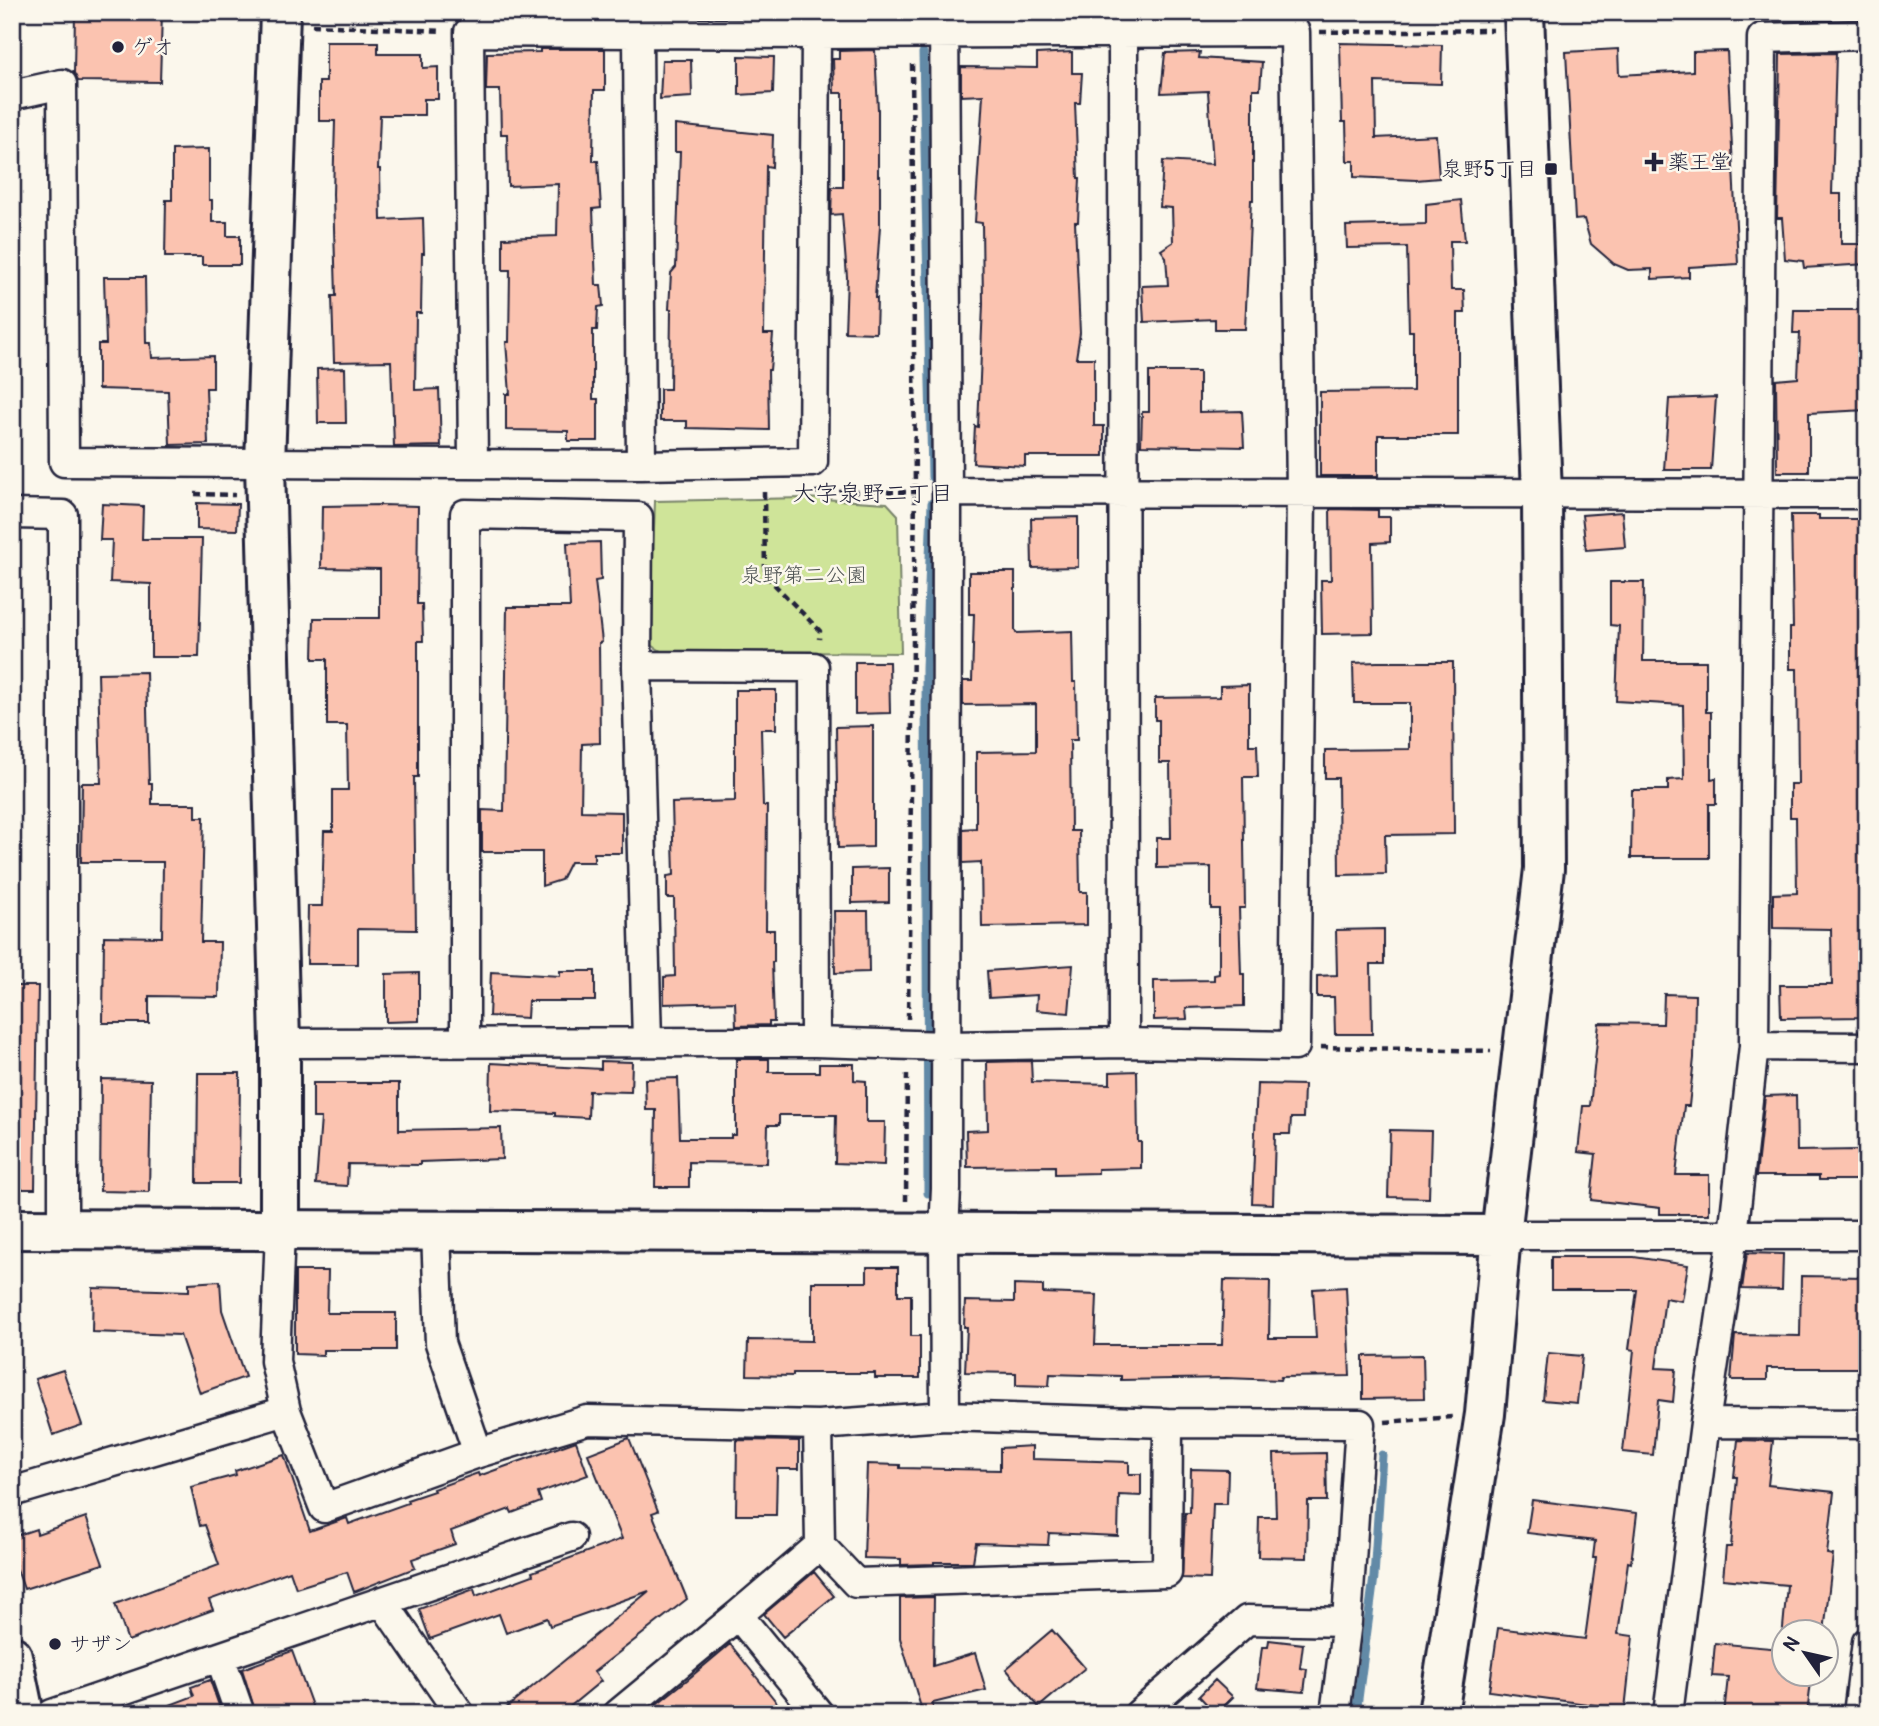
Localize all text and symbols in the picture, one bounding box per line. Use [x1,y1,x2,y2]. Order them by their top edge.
place label: ゲオ [132,34,174,61]
marker: ゲオ [110,39,126,55]
place label: 薬王堂 [1668,149,1731,176]
marker: 薬王堂 [1646,154,1662,170]
place label: 泉野5丁目 [1442,156,1537,183]
marker: 泉野5丁目 [1543,161,1559,177]
district label: 大字泉野二丁目 [793,479,954,508]
park label: 泉野第二公園 [741,562,867,589]
north arrow [1770,1618,1840,1688]
place label: サザン [69,1631,132,1658]
text: N [1778,1632,1805,1656]
marker: サザン [47,1636,63,1652]

